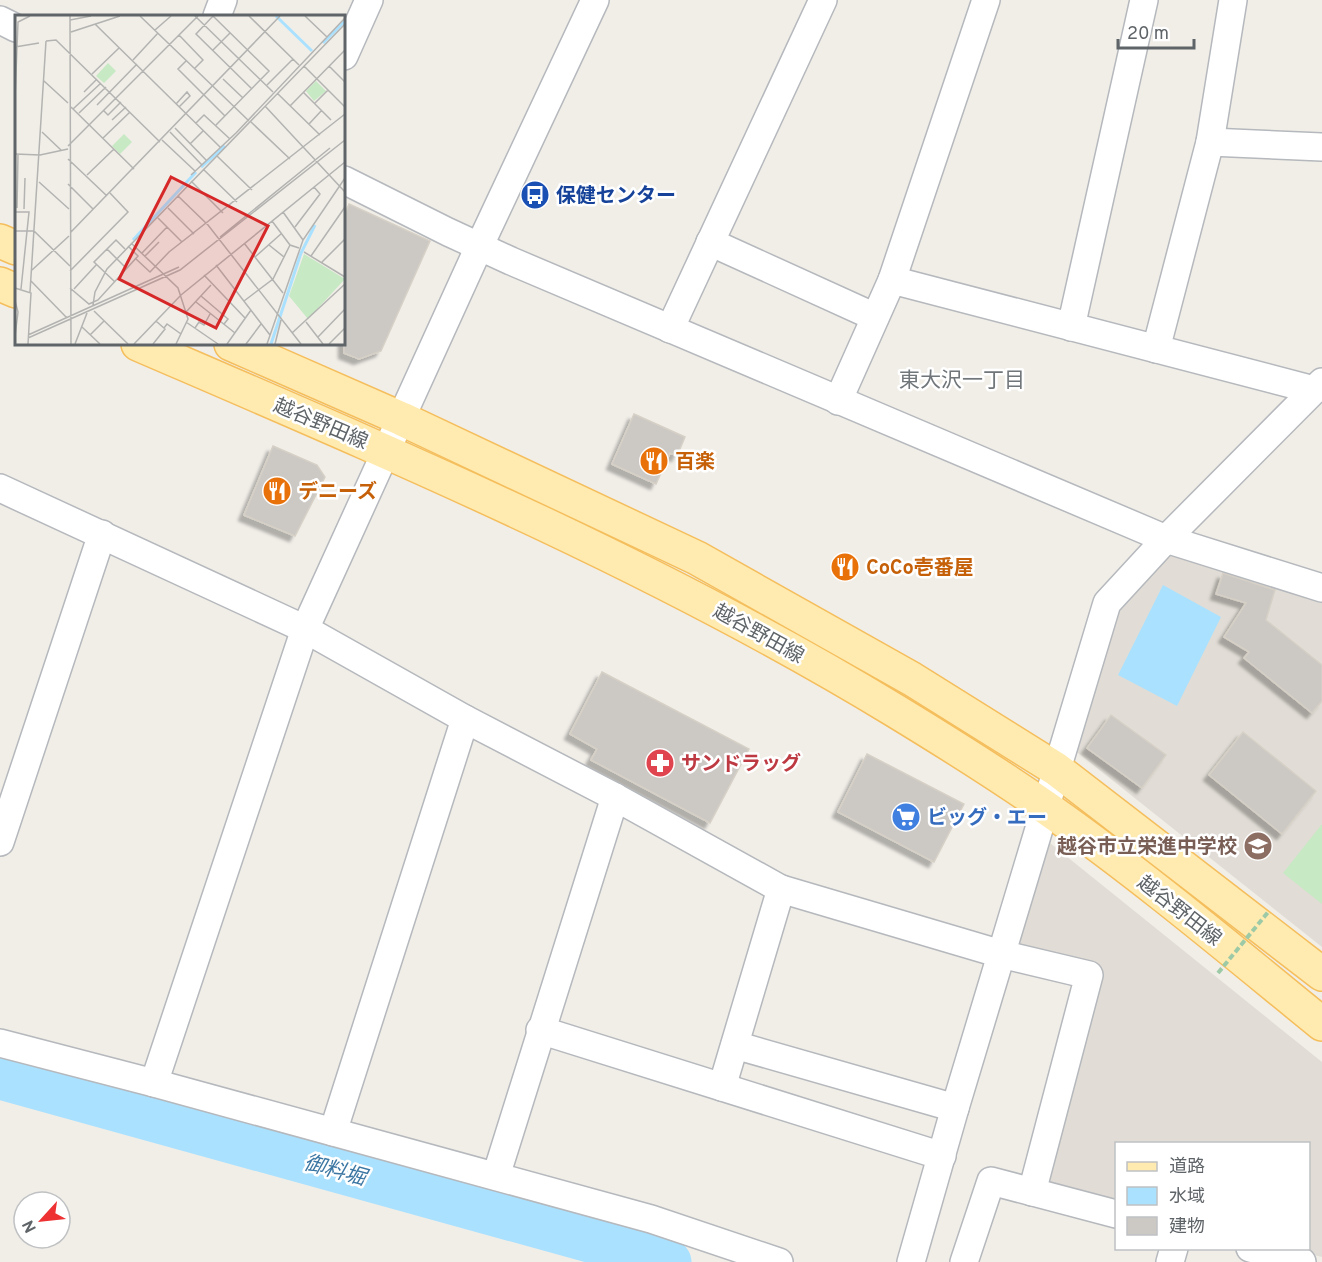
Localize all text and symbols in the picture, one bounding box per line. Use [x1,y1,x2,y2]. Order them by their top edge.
scale bar [1118,12,1194,50]
inset map [15,15,345,345]
text: 20 m [1127,23,1169,46]
bus stop icon: 保健センター [519,179,551,211]
place label: 保健センター [556,184,676,210]
district label: 東大沢一丁目 [899,368,1025,395]
street label: 越谷野田線 [269,393,371,456]
restaurant icon: 百楽 [638,445,670,477]
place label: 百楽 [675,450,715,476]
restaurant icon: デニーズ [261,475,293,507]
place label: デニーズ [298,480,377,506]
restaurant icon: CoCo壱番屋 [829,551,861,583]
place label: CoCo壱番屋 [866,556,974,582]
street label: 越谷野田線 [708,599,808,670]
pharmacy icon: サンドラッグ [644,747,676,779]
place label: サンドラッグ [681,752,801,778]
supermarket icon: ビッグ・エー [890,801,922,833]
place label: ビッグ・エー [927,806,1047,832]
school or university icon: 越谷市立栄進中学校 [1242,830,1274,862]
place label: 越谷市立栄進中学校 [1057,835,1237,861]
street label: 越谷野田線 [1131,871,1226,953]
legend [1115,1142,1310,1250]
water label: 御料堀 [301,1150,371,1193]
text: 道路 [1169,1156,1205,1179]
text: 水域 [1169,1186,1205,1209]
north arrow [12,1190,72,1250]
text: N [19,1216,42,1236]
text: 建物 [1169,1216,1205,1239]

